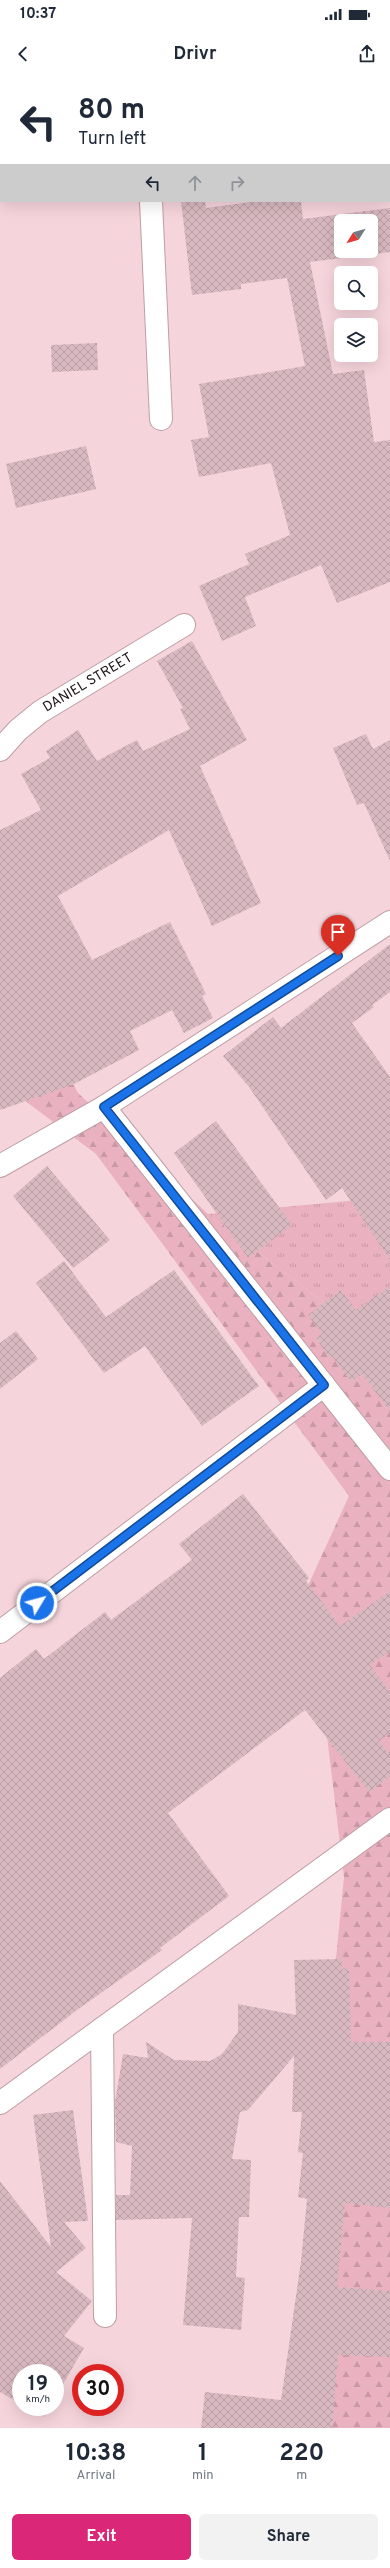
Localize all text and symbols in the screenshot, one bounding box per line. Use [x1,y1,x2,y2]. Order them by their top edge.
text: 10:37 [20,5,56,24]
icon: back [12,43,34,65]
text: Drivr [174,43,216,66]
icon: share [356,43,378,65]
text: 80 m [78,93,145,129]
icon: left [12,96,64,148]
text: Turn left [78,128,146,151]
icon: left [142,172,164,194]
icon: ahead [184,172,206,194]
icon: right [226,172,248,194]
north arrow [334,214,378,258]
map controls [334,214,378,362]
button: search [334,266,378,310]
button: layers [334,318,378,362]
street label: DANIEL STREET [40,650,136,716]
pin [321,915,355,956]
icon: arrive [327,921,349,943]
position arrow [16,1582,58,1624]
speed limit sign: 30 [72,2364,124,2416]
text: 19 [28,2372,48,2398]
text: km/h [26,2393,50,2406]
text: 10:38 [66,2439,126,2469]
text: 1 [198,2439,208,2469]
text: 220 [279,2439,324,2469]
text: Arrival [77,2468,115,2484]
text: min [192,2468,214,2484]
text: m [296,2468,307,2484]
button: Exit [12,2514,191,2560]
button: Share [199,2514,378,2560]

